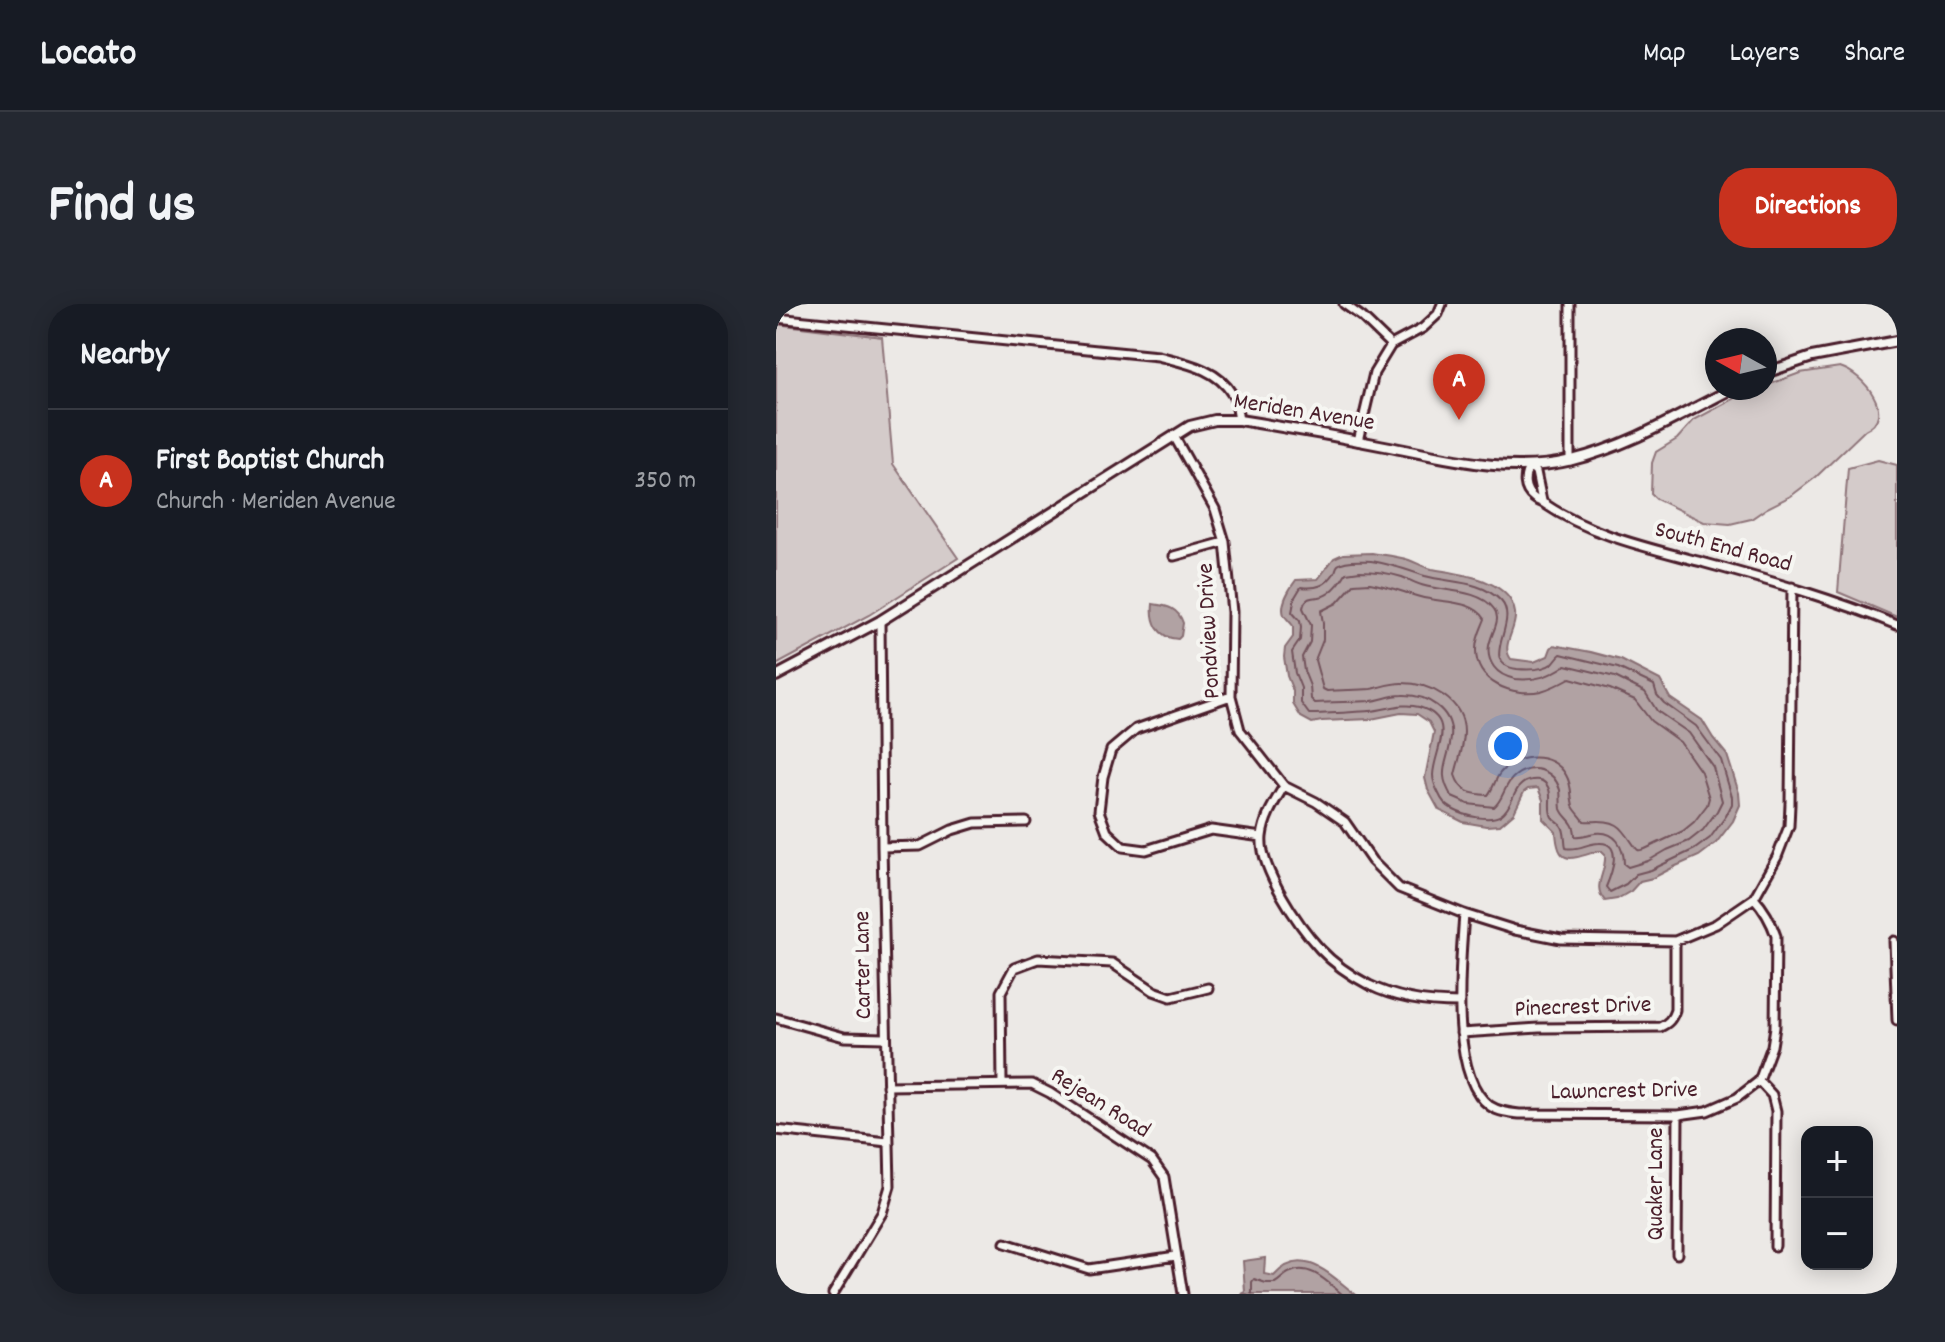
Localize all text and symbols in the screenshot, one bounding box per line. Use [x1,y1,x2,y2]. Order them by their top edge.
text: Locato [40,28,136,83]
text: Map [1643,35,1686,75]
text: Layers [1730,35,1800,75]
text: Share [1844,35,1905,75]
text: Find us [48,168,196,248]
button: Directions [1719,168,1897,248]
north arrow [1705,328,1777,400]
text: Nearby [80,332,169,381]
pin: A [1433,354,1485,420]
street label: Meriden Avenue [1231,385,1377,441]
text: First Baptist Church [156,441,384,484]
text: A [99,463,113,500]
text: 350 m [634,463,696,500]
text: Church · Meriden Avenue [156,484,396,521]
street label: South End Road [1651,513,1795,583]
street label: Pondview Drive [1189,562,1231,700]
your location [1488,726,1528,766]
street label: Carter Lane [846,910,882,1020]
street label: Pinecrest Drive [1514,989,1652,1027]
street label: Rejean Road [1044,1060,1156,1148]
street label: Lawncrest Drive [1550,1074,1698,1110]
map controls [1801,1126,1873,1270]
button: + [1801,1126,1873,1198]
street label: Quaker Lane [1640,1127,1674,1241]
button: − [1801,1198,1873,1270]

